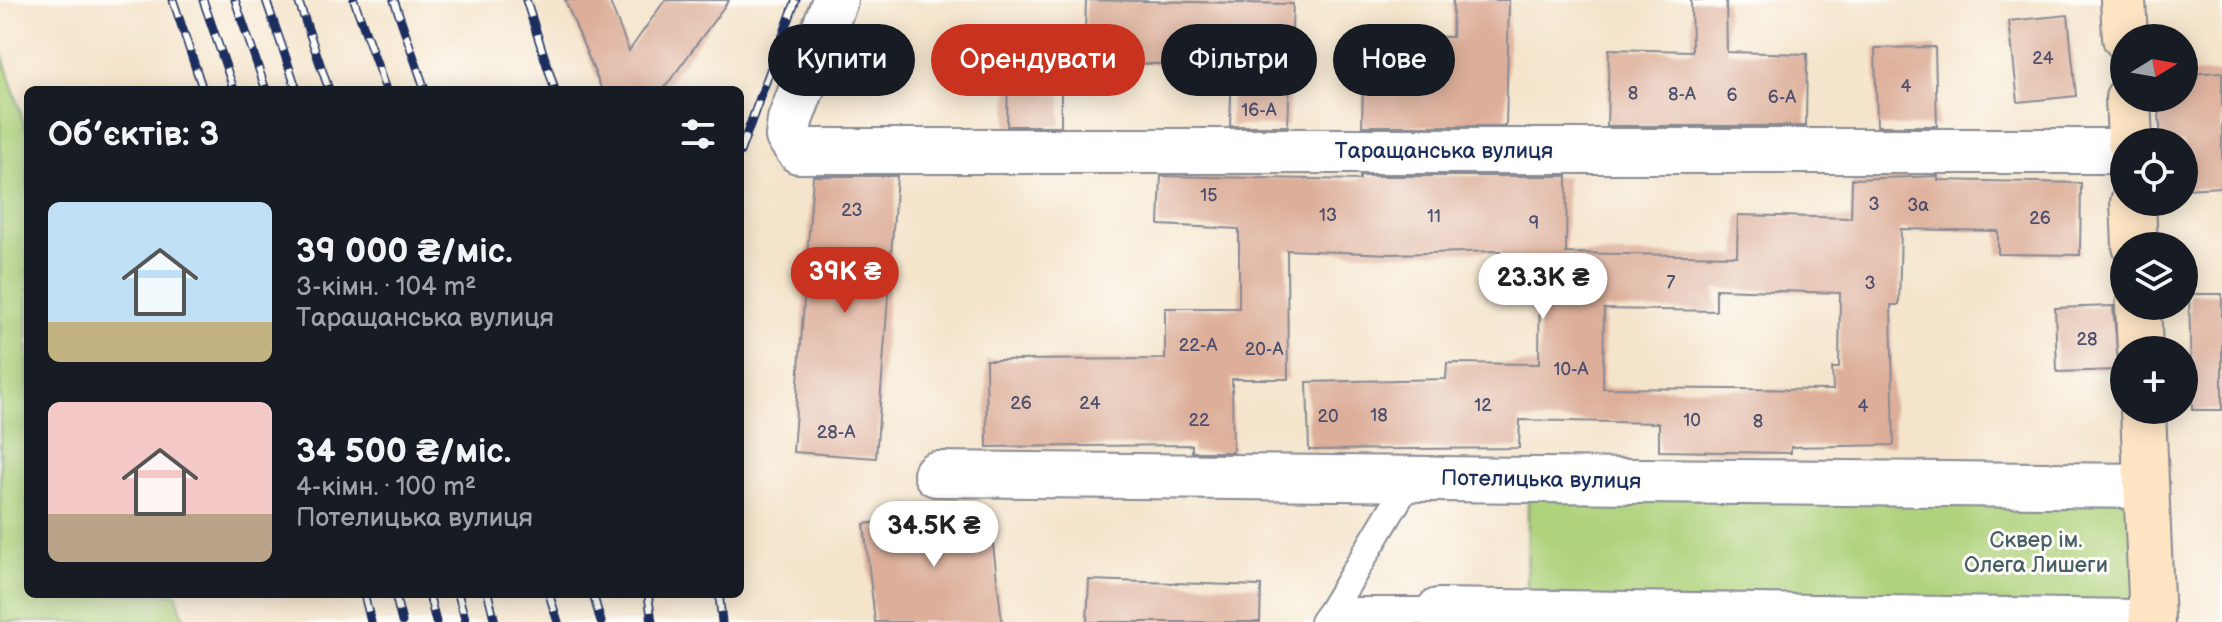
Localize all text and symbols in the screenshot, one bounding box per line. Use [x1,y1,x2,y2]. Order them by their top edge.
chip: Купити [768,24,915,96]
chip: Орендувати [931,24,1145,96]
chip: Фільтри [1161,24,1317,96]
chip: Нове [1333,24,1455,96]
north arrow [2110,24,2198,112]
map controls [2110,24,2198,424]
house number: 24 [2032,48,2054,69]
house number: 4 [1901,76,1912,97]
house number: 8 [1628,83,1638,104]
house number: 8-А [1668,84,1696,105]
house number: 6 [1727,85,1738,106]
house number: 6-А [1768,87,1796,108]
house number: 16-А [1241,100,1277,121]
icon: filters [676,112,720,156]
text: Об’єктів: 3 [48,114,219,155]
button: locate [2110,128,2198,216]
street label: Таращанська вулиця [1335,138,1553,165]
house number: 15 [1200,185,1218,206]
house number: 3 [1868,194,1880,215]
house number: 3а [1907,195,1929,216]
house number: 23 [841,200,863,221]
house number: 13 [1319,205,1337,226]
house number: 11 [1427,206,1441,227]
house number: 26 [2029,208,2051,229]
house number: 9 [1529,213,1539,234]
text: 39 000 ₴/міс. [296,231,513,272]
button: layers [2110,232,2198,320]
icon: home [112,234,208,330]
pin: 39K ₴ [789,247,901,315]
pin: 23.3K ₴ [1469,253,1617,321]
text: 39K ₴ [809,257,881,288]
text: 23.3K ₴ [1496,263,1590,294]
text: 3-кімн. · 104 m² [296,272,477,303]
house number: 7 [1667,272,1676,293]
house number: 3 [1864,273,1876,294]
text: Таращанська вулиця [296,303,554,334]
house number: 28 [2076,329,2098,350]
house number: 22-А [1179,335,1217,356]
button: + [2110,336,2198,424]
house number: 20-А [1245,339,1283,360]
house number: 10-А [1553,359,1589,380]
house number: 26 [1010,393,1032,414]
house number: 24 [1079,393,1101,414]
house number: 12 [1474,395,1492,416]
house number: 4 [1858,396,1869,417]
house number: 18 [1370,405,1388,426]
house number: 20 [1317,406,1339,427]
house number: 22 [1188,410,1210,431]
house number: 10 [1683,410,1701,431]
house number: 8 [1753,411,1763,432]
house number: 28-А [817,422,855,443]
text: 34 500 ₴/міс. [296,431,511,472]
icon: home [112,434,208,530]
street label: Потелицька вулиця [1441,465,1641,495]
text: 4-кімн. · 100 m² [296,472,476,503]
pin: 34.5K ₴ [860,501,1008,569]
text: Потелицька вулиця [296,503,533,534]
text: 34.5K ₴ [887,511,981,542]
park label: Сквер ім. Олега Лишеги [1964,527,2108,579]

